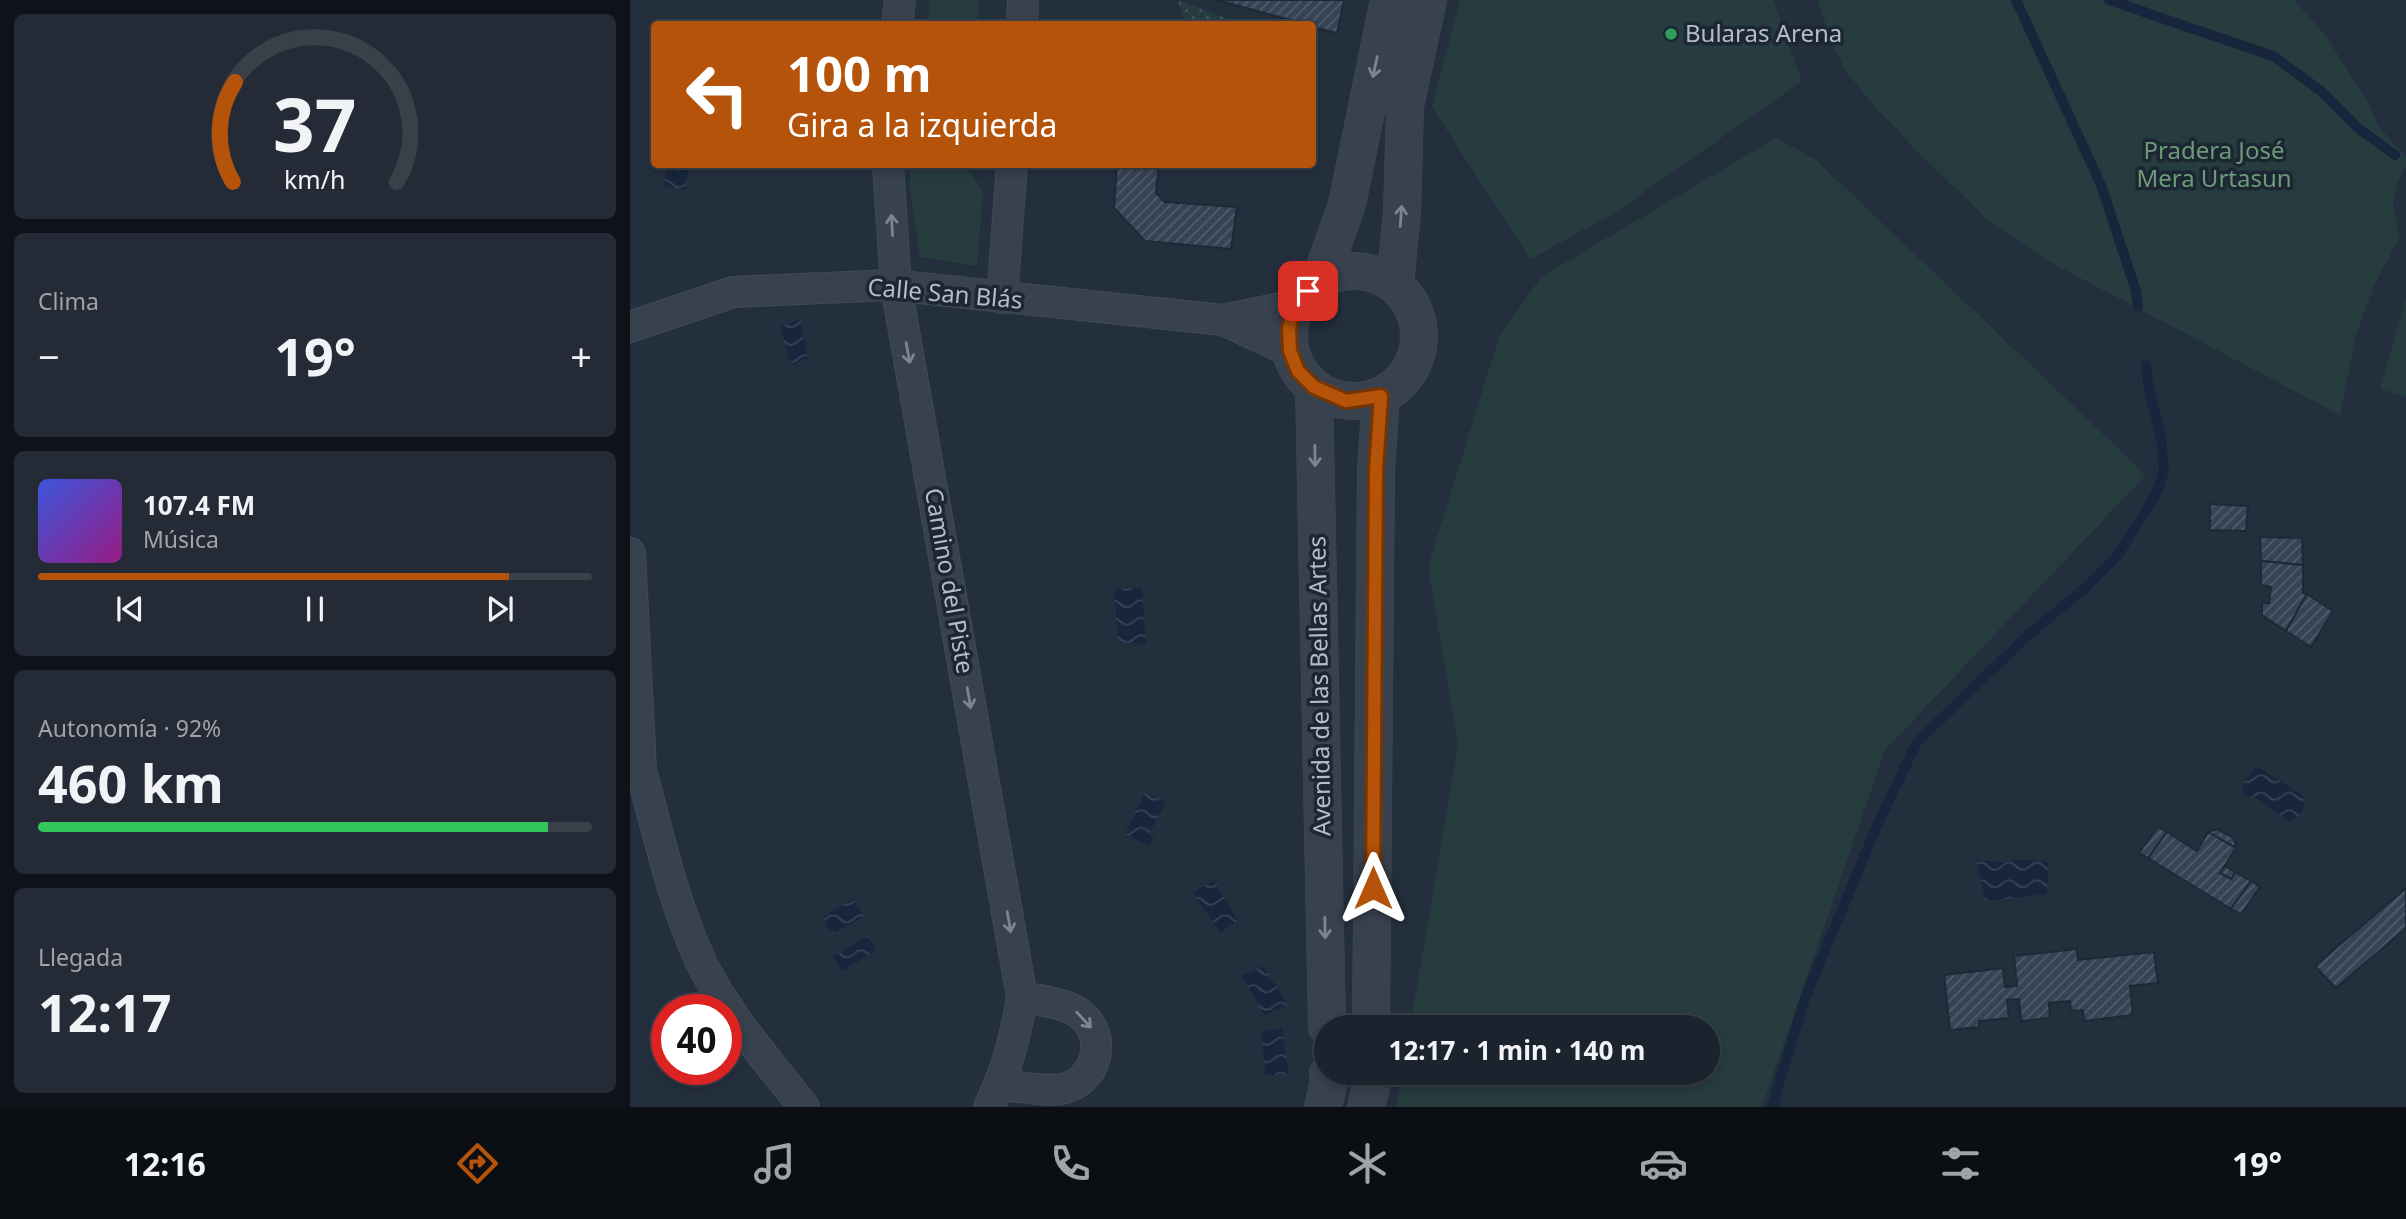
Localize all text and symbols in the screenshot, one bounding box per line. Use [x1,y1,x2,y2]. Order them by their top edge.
place label: Bularas Arena [1685,16,1842,49]
marker: Bularas Arena [1663,26,1679,42]
text: 100 m [787,40,932,106]
icon: left [672,49,763,140]
one-way arrow [1368,55,1382,78]
text: 37 [273,75,357,174]
text: Gira a la izquierda [787,103,1057,146]
park label: Pradera José Mera Urtasun [2136,133,2292,194]
text: km/h [284,162,346,196]
one-way arrow [1395,205,1408,227]
one-way arrow [885,214,898,237]
pin [1278,261,1338,321]
street label: Calle San Blás [866,269,1024,316]
icon: arrive [1289,272,1327,310]
text: Clima [38,285,99,317]
text: 19° [274,320,356,391]
text: − [38,330,60,382]
text: + [570,330,592,382]
one-way arrow [902,341,915,364]
one-way arrow [1308,444,1322,467]
street label: Camino del Piste [918,485,983,676]
text: 107.4 FM [143,487,255,523]
text: Música [143,523,219,555]
street label: Avenida de las Bellas Artes [1299,536,1338,836]
icon: previous [111,590,149,628]
icon: pause [296,590,334,628]
icon: next [481,590,519,628]
one-way arrow [963,686,976,709]
text: Autonomía · 92% [38,712,221,744]
text: 460 km [38,747,224,818]
position arrow [1336,851,1410,925]
one-way arrow [1003,910,1016,933]
one-way arrow [1319,916,1332,939]
text: Llegada [38,941,123,973]
text: 12:17 [38,976,172,1047]
speed limit sign: 40 [651,994,742,1085]
one-way arrow [1076,1011,1092,1029]
text: 12:17 · 1 min · 140 m [1389,1032,1645,1068]
icon: directions [453,1139,502,1188]
icon: music [750,1139,799,1188]
icon: phone [1046,1139,1095,1188]
icon: climate [1343,1139,1392,1188]
icon: car [1639,1139,1688,1188]
icon: filters [1936,1139,1985,1188]
text: 12:16 [124,1142,206,1185]
text: 19° [2232,1142,2282,1185]

